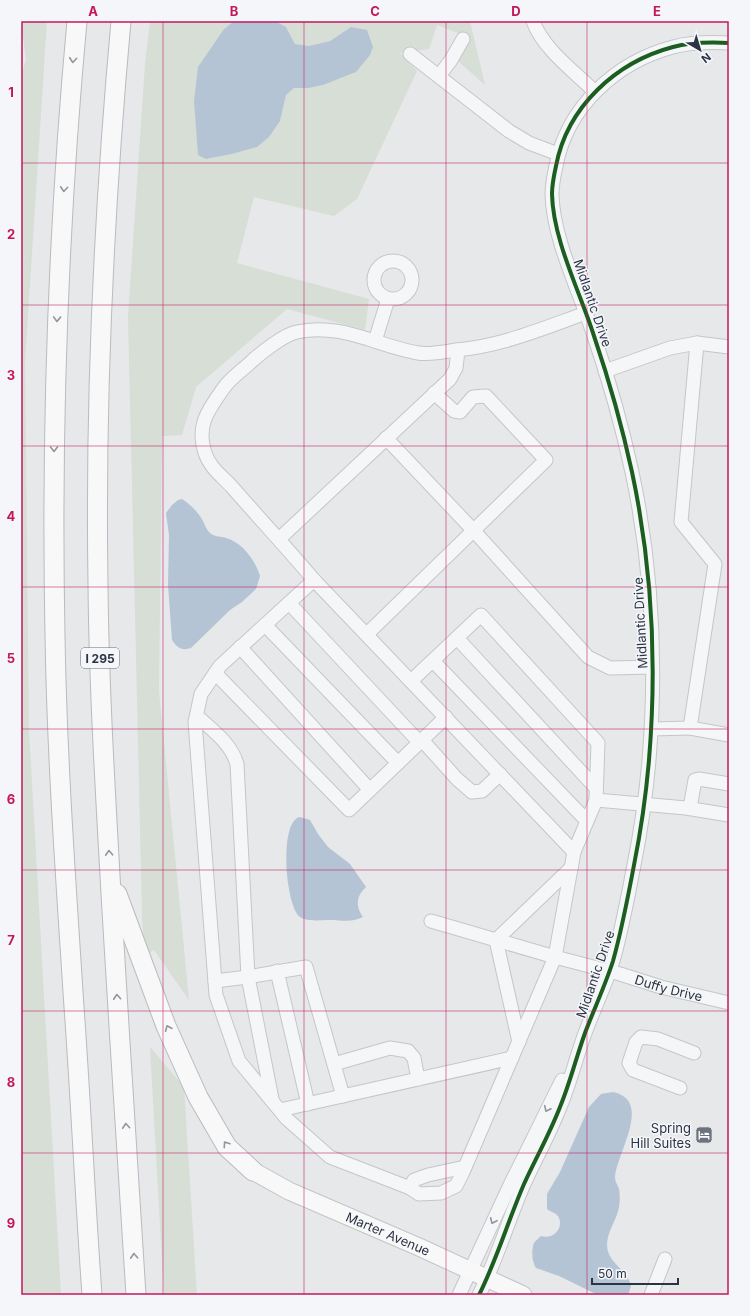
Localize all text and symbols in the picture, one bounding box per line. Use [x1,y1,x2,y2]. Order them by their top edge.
text: A [88,3,98,19]
text: B [230,3,239,19]
text: C [370,3,380,19]
text: D [511,3,521,19]
text: E [653,3,661,19]
north arrow [680,30,720,70]
text: N [699,50,714,66]
one-way arrow [69,57,78,63]
text: 1 [8,84,14,100]
one-way arrow [59,186,68,192]
text: 2 [7,226,15,242]
street label: Midlantic Drive [571,257,615,349]
one-way arrow [53,316,61,322]
text: 3 [7,367,15,383]
one-way arrow [50,446,58,452]
text: 4 [7,508,16,524]
street label: Midlantic Drive [630,577,650,669]
road number: I 295 [81,648,119,668]
text: 5 [7,650,15,666]
text: 6 [7,791,15,807]
one-way arrow [105,850,113,856]
street label: Midlantic Drive [573,928,617,1020]
text: 7 [7,932,15,948]
street label: Duffy Drive [633,971,704,1005]
one-way arrow [113,994,122,1000]
one-way arrow [164,1025,172,1032]
text: 8 [7,1074,15,1090]
one-way arrow [545,1105,552,1113]
place label: Spring Hill Suites [630,1120,691,1151]
one-way arrow [121,1123,130,1129]
hotel icon: Spring Hill Suites [694,1125,714,1145]
one-way arrow [223,1141,231,1148]
street label: Marter Avenue [343,1208,433,1259]
text: 9 [7,1215,15,1231]
one-way arrow [490,1216,498,1224]
one-way arrow [130,1253,138,1259]
scale bar [592,1260,678,1286]
text: 50 m [598,1266,627,1281]

